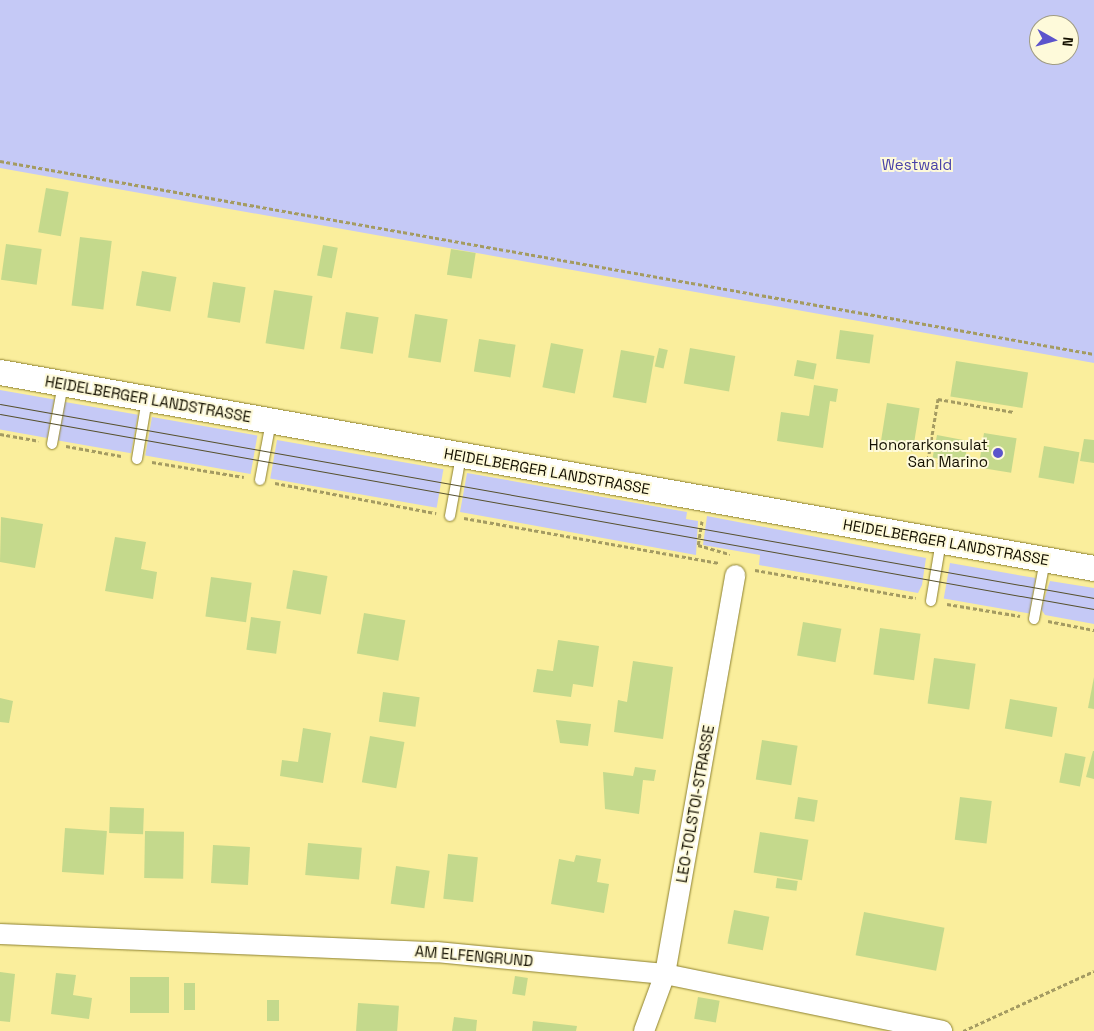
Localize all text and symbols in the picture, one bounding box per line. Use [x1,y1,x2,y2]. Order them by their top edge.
north arrow [1029,15,1079,65]
text: N [1058,36,1077,47]
park label: Westwald [882,156,952,174]
street label: HEIDELBERGER LANDSTRASSE [44,372,252,426]
place label: Honorarkonsulat San Marino [869,435,988,470]
street label: HEIDELBERGER LANDSTRASSE [443,444,651,498]
marker: Honorarkonsulat San Marino [992,447,1004,459]
street label: HEIDELBERGER LANDSTRASSE [842,515,1050,569]
street label: LEO-TOLSTOI-STRASSE [672,724,718,884]
street label: AM ELFENGRUND [414,942,534,970]

